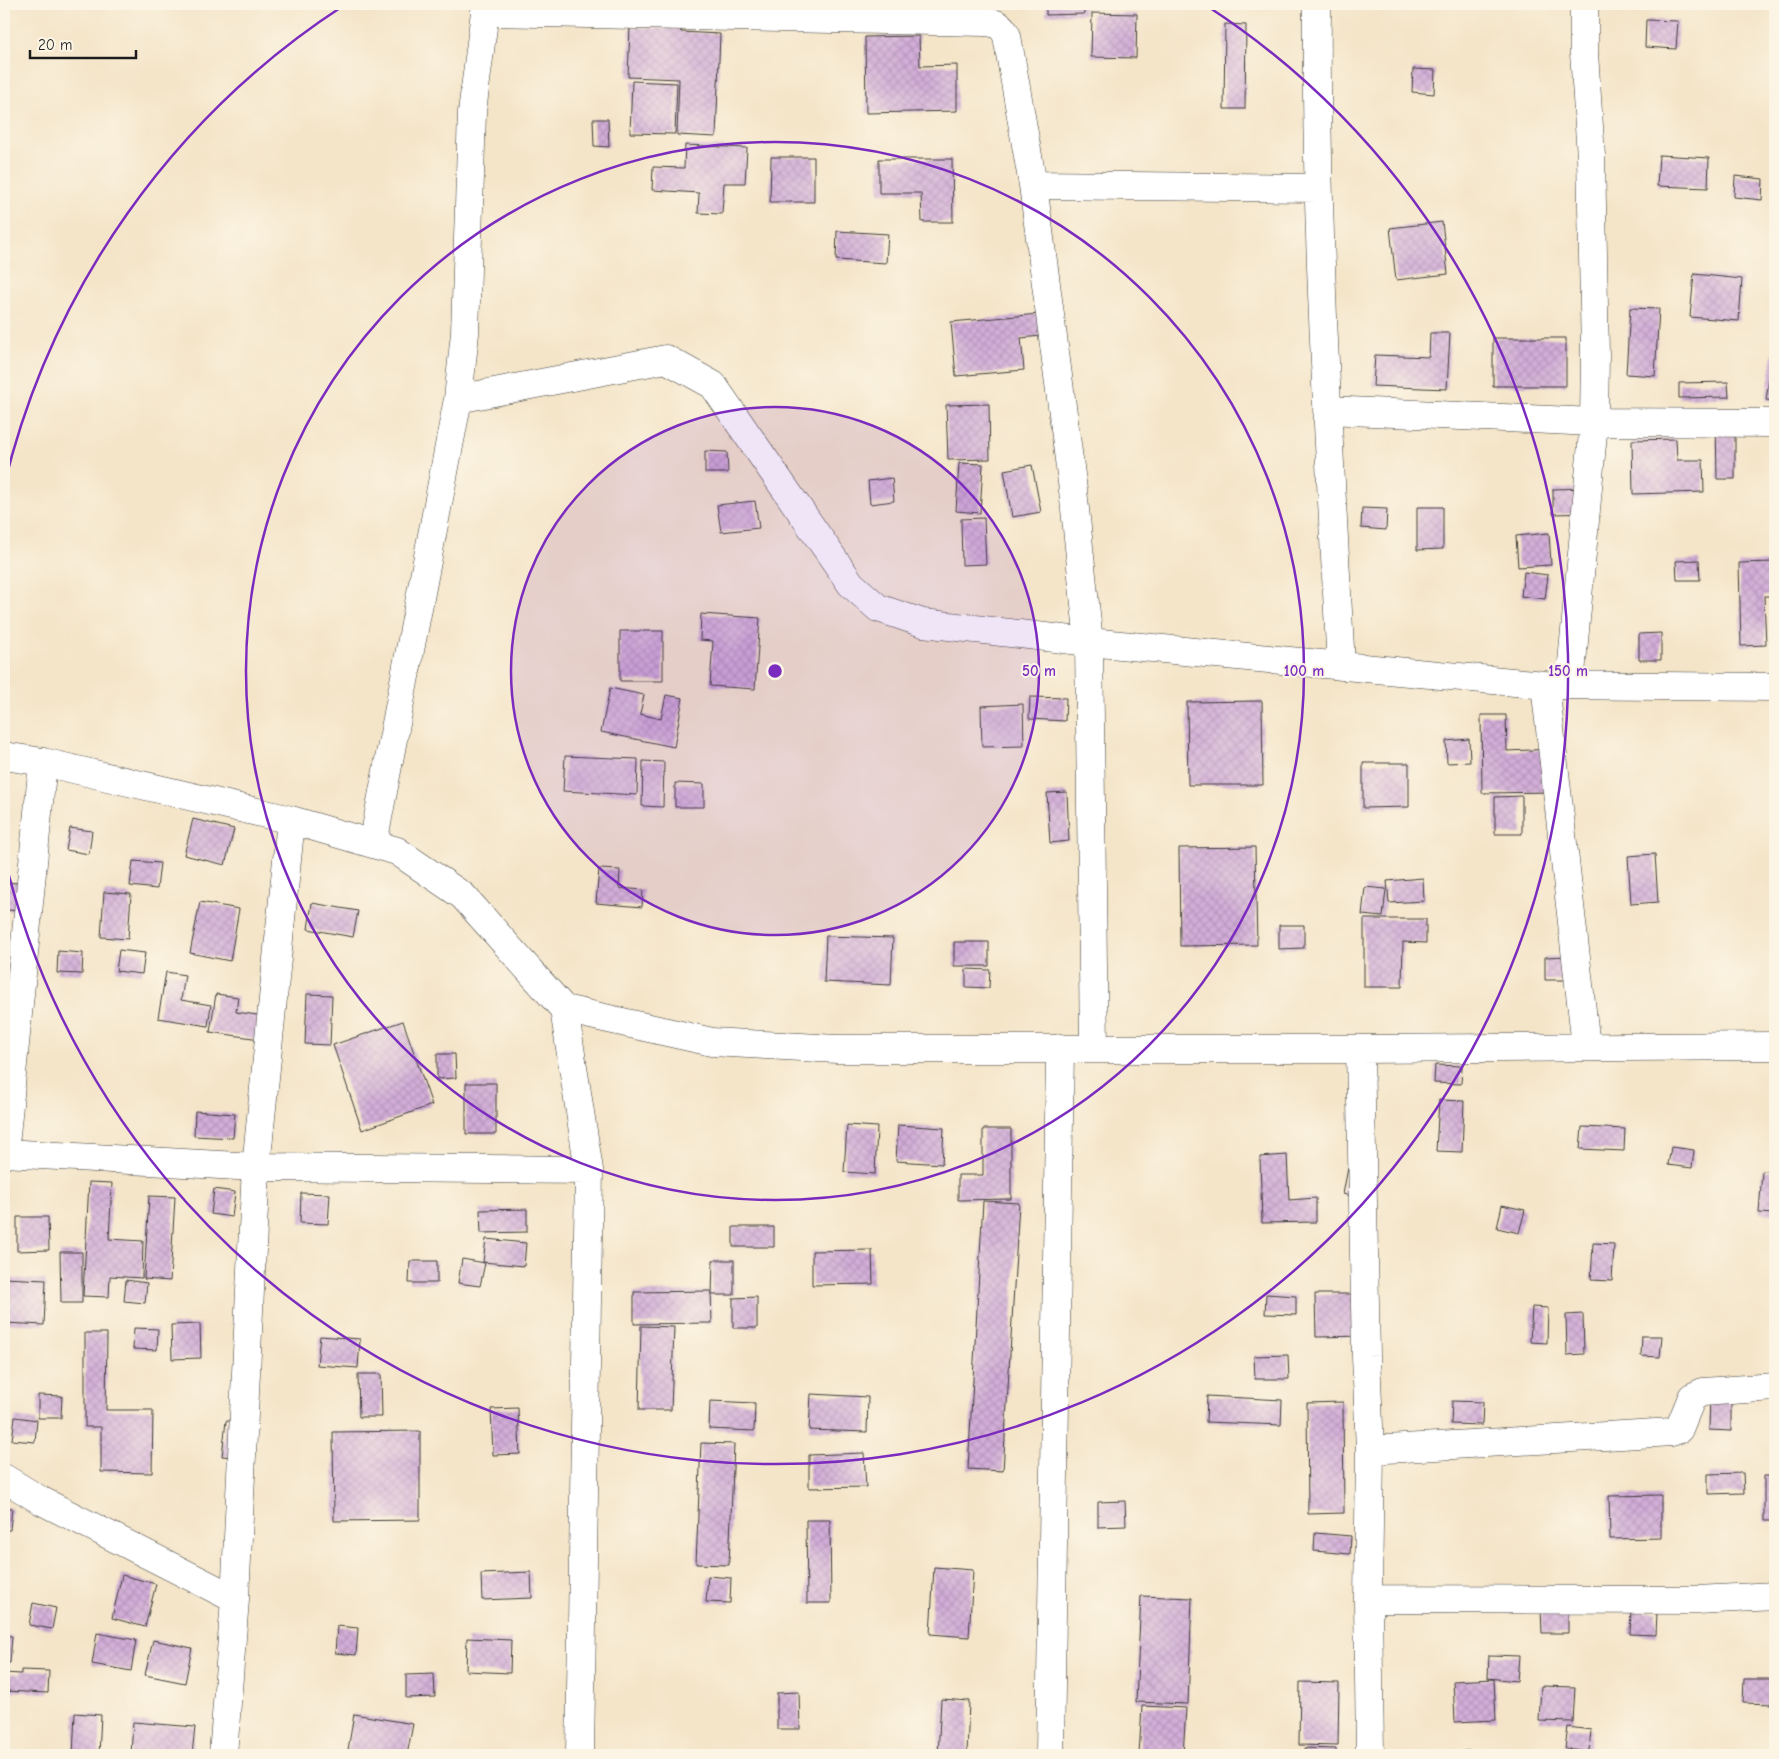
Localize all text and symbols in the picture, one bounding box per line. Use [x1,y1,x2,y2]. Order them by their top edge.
scale bar [30,28,136,60]
text: 20 m [38,36,72,54]
centre of rings [766,662,784,680]
text: 50 m [1022,662,1056,680]
text: 100 m [1284,662,1324,680]
text: 150 m [1548,662,1588,680]

